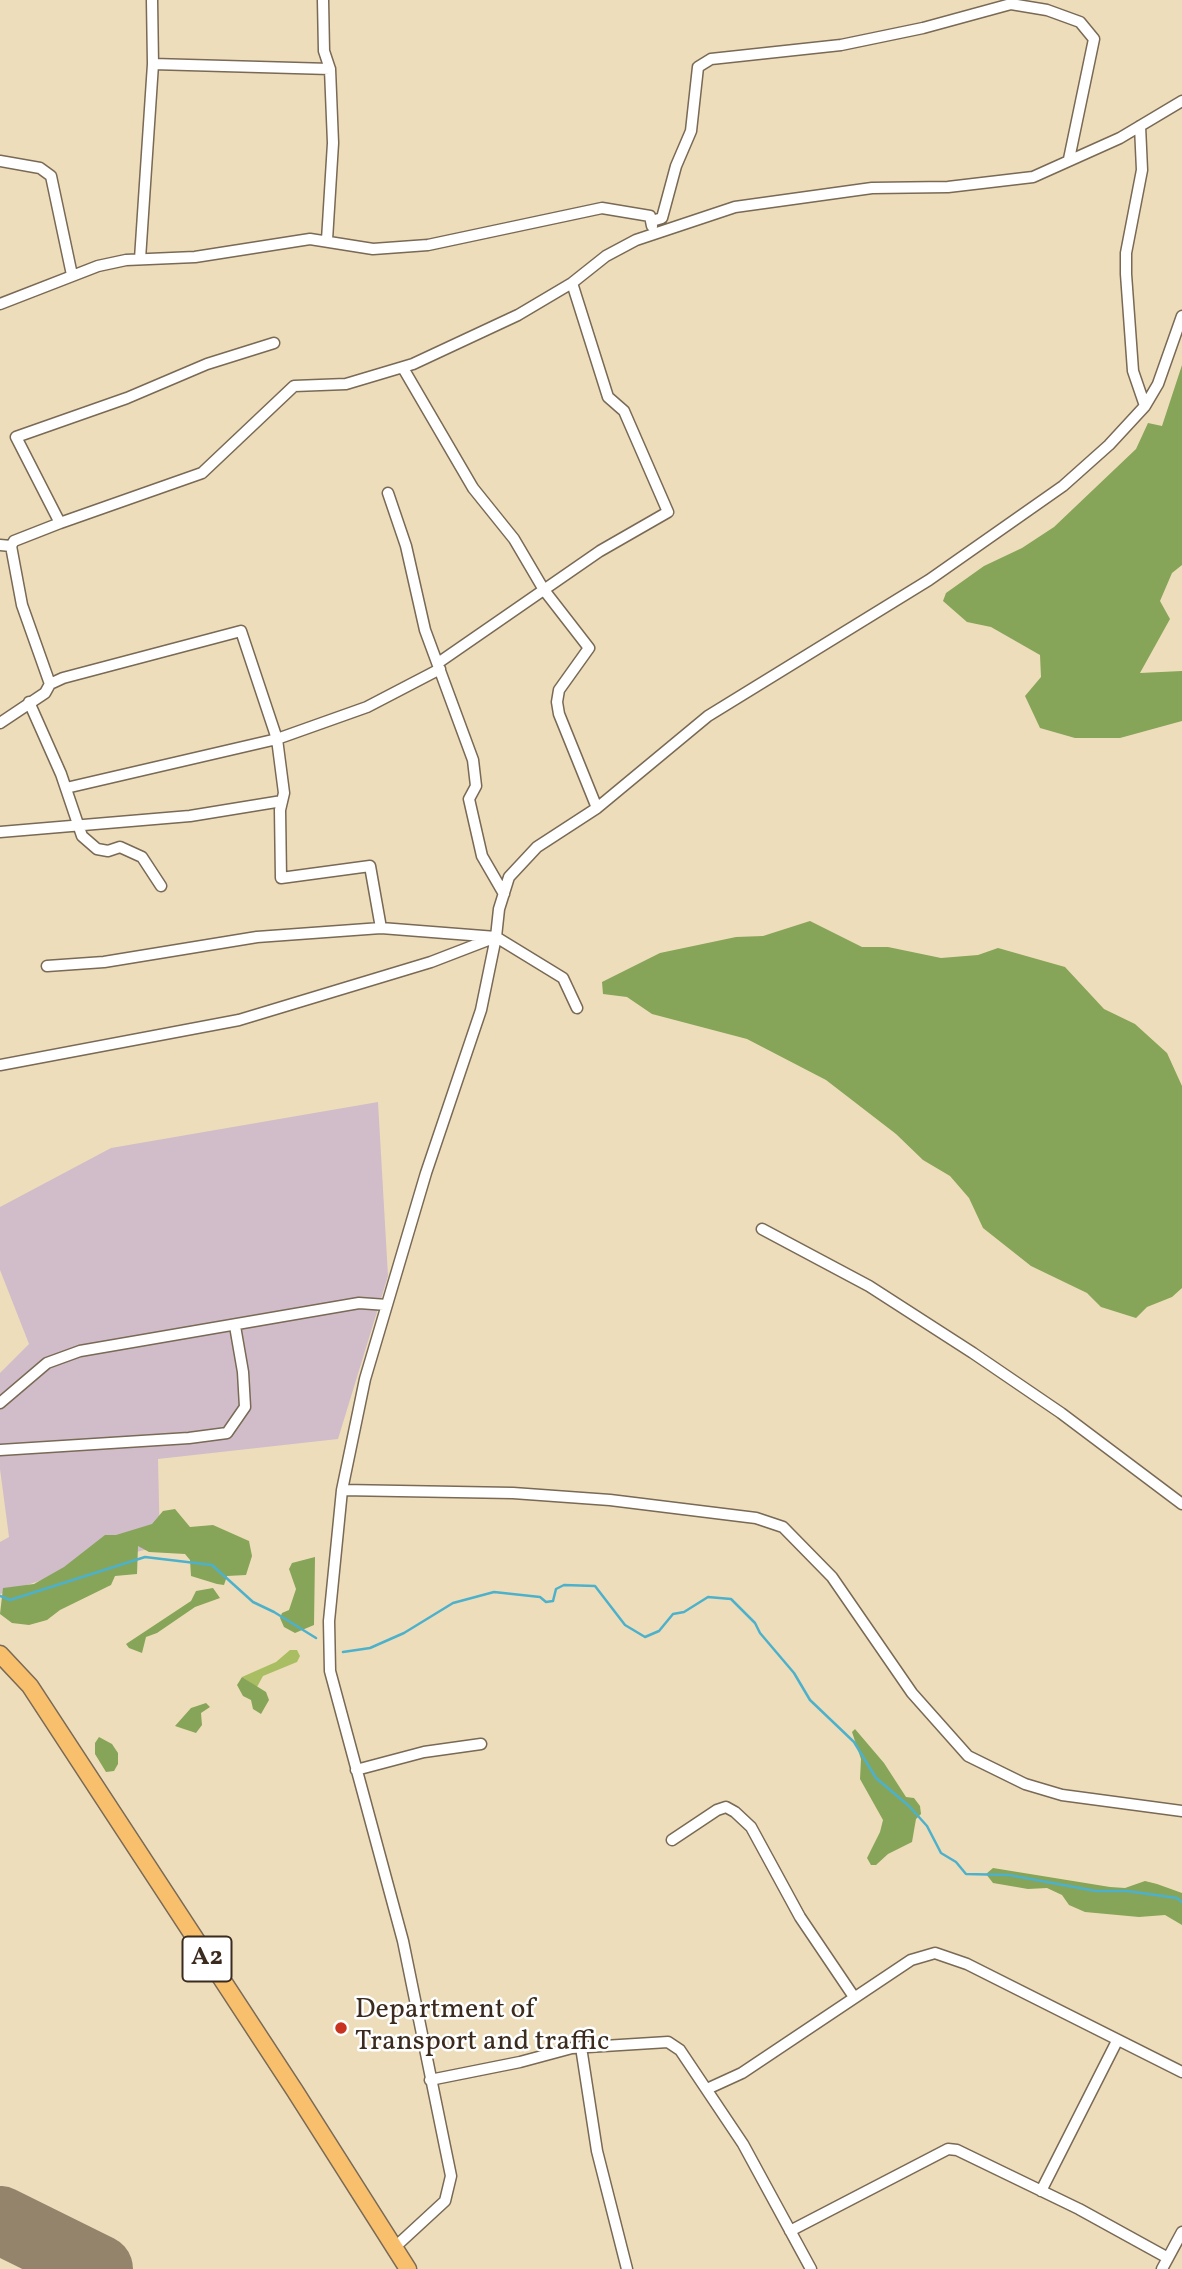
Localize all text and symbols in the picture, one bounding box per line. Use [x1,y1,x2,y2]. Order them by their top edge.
road number: A2 [182,1936,232,1982]
place label: Department of Transport and traffic [355,1995,609,2061]
marker: Department of Transport and traffic [333,2020,349,2036]

